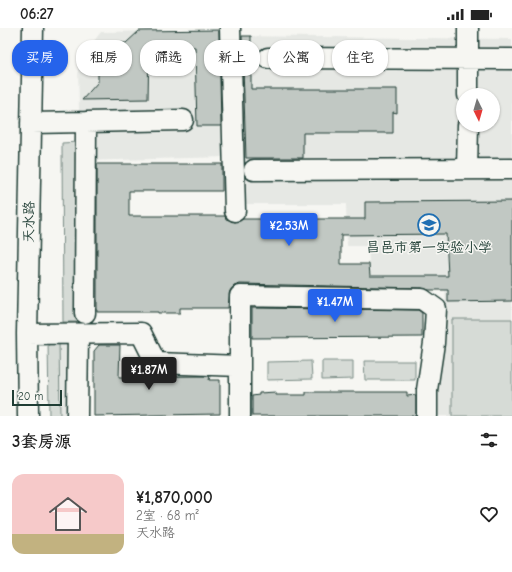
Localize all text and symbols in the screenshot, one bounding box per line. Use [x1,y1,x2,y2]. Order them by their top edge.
text: 06:27 [20,5,54,23]
chip: 买房 [12,40,68,76]
chip: 租房 [76,40,132,76]
chip: 筛选 [140,40,196,76]
chip: 新上 [204,40,260,76]
chip: 公寓 [268,40,324,76]
chip: 住宅 [332,40,388,76]
north arrow [456,88,500,132]
map controls [456,88,500,132]
street label: 天水路 [20,201,38,243]
school or university icon: 昌邑市第一实验小学 [416,212,442,238]
pin: ¥2.53M [256,213,322,247]
text: ¥2.53M [269,218,309,233]
place label: 昌邑市第一实验小学 [366,239,492,256]
pin: ¥1.47M [302,289,368,323]
text: ¥1.47M [317,294,353,309]
pin: ¥1.87M [116,357,182,391]
text: ¥1.87M [131,362,167,377]
scale bar [12,388,62,407]
text: 20 m [18,390,43,403]
icon: filters [478,429,500,451]
text: 3套房源 [12,432,71,451]
text: ¥1,870,000 [136,488,213,507]
icon: home [44,490,92,538]
icon: heart [478,503,500,525]
text: 2室 · 68 m² [136,508,199,523]
text: 天水路 [136,525,175,540]

